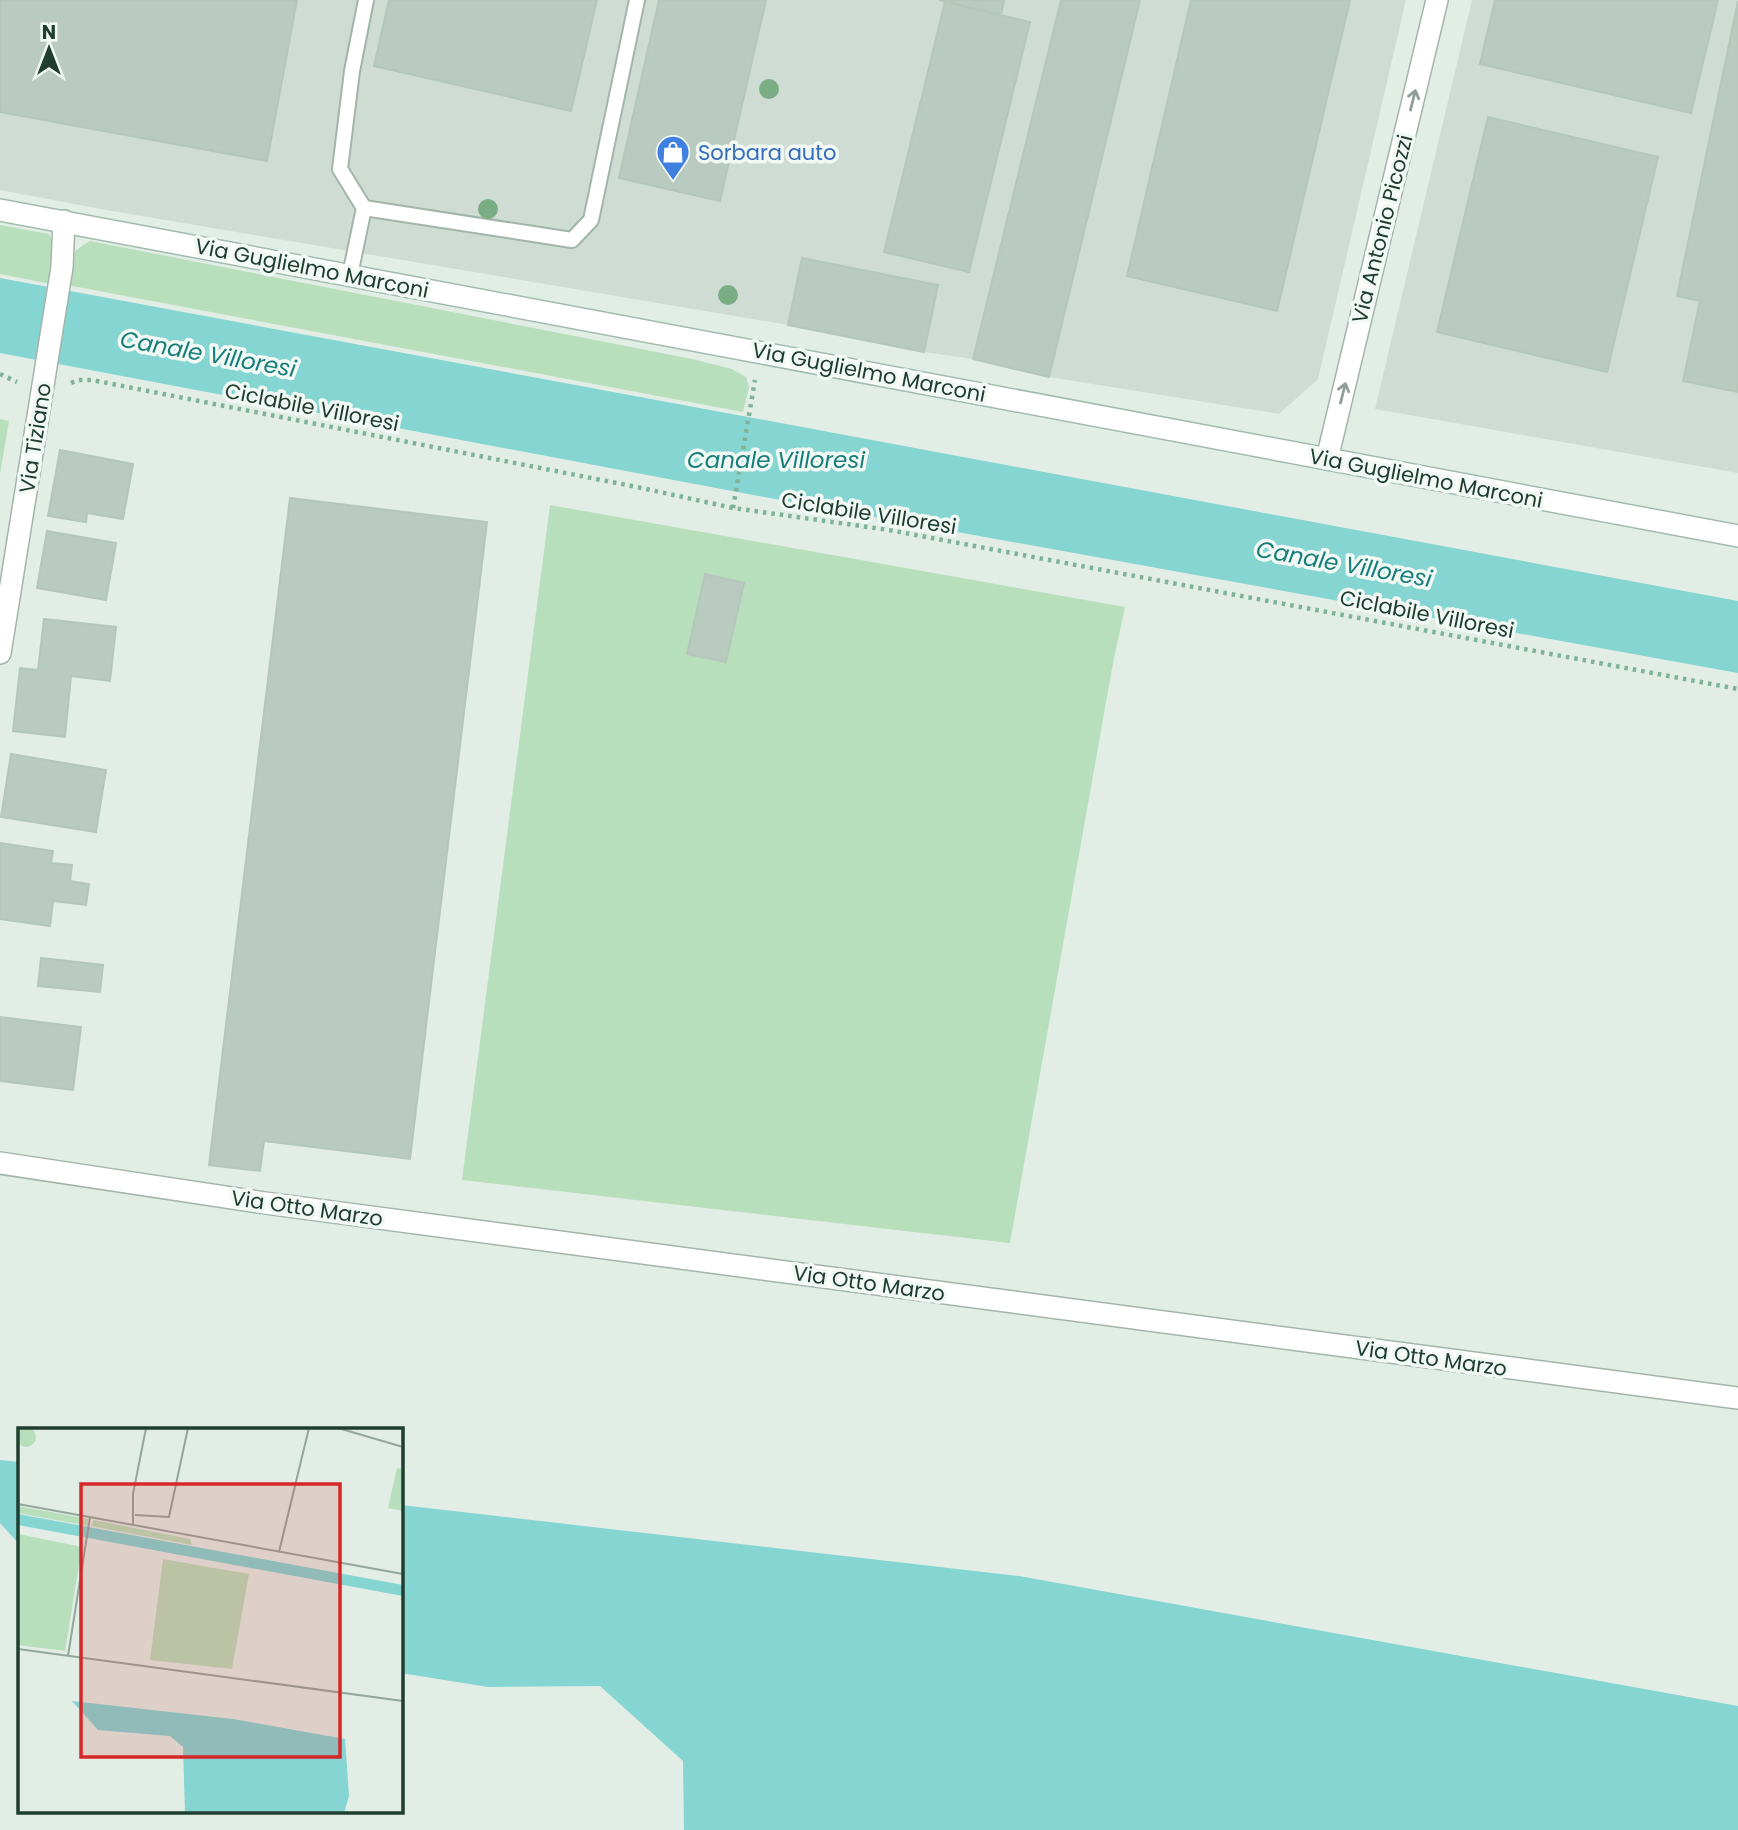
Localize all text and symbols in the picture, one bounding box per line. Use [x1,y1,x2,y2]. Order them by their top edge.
north arrow [14,14,84,84]
text: N [42,19,56,46]
one-way arrow [1407,89,1420,112]
street label: Via Antonio Picozzi [1345,132,1419,326]
shop icon: Sorbara auto [654,133,692,182]
place label: Sorbara auto [698,138,836,167]
street label: Via Guglielmo Marconi [193,231,431,305]
water label: Canale Villoresi [118,323,299,385]
street label: Via Guglielmo Marconi [750,335,988,409]
street label: Ciclabile Villoresi [222,376,402,438]
street label: Via Tiziano [12,381,58,495]
one-way arrow [1337,382,1350,405]
street label: Via Guglielmo Marconi [1307,441,1545,515]
water label: Canale Villoresi [687,444,865,476]
street label: Ciclabile Villoresi [779,485,959,541]
water label: Canale Villoresi [1254,533,1435,595]
street label: Ciclabile Villoresi [1337,583,1517,645]
street label: Via Otto Marzo [229,1183,385,1233]
street label: Via Otto Marzo [791,1258,947,1308]
street label: Via Otto Marzo [1353,1333,1509,1383]
inset map [18,1428,402,1812]

